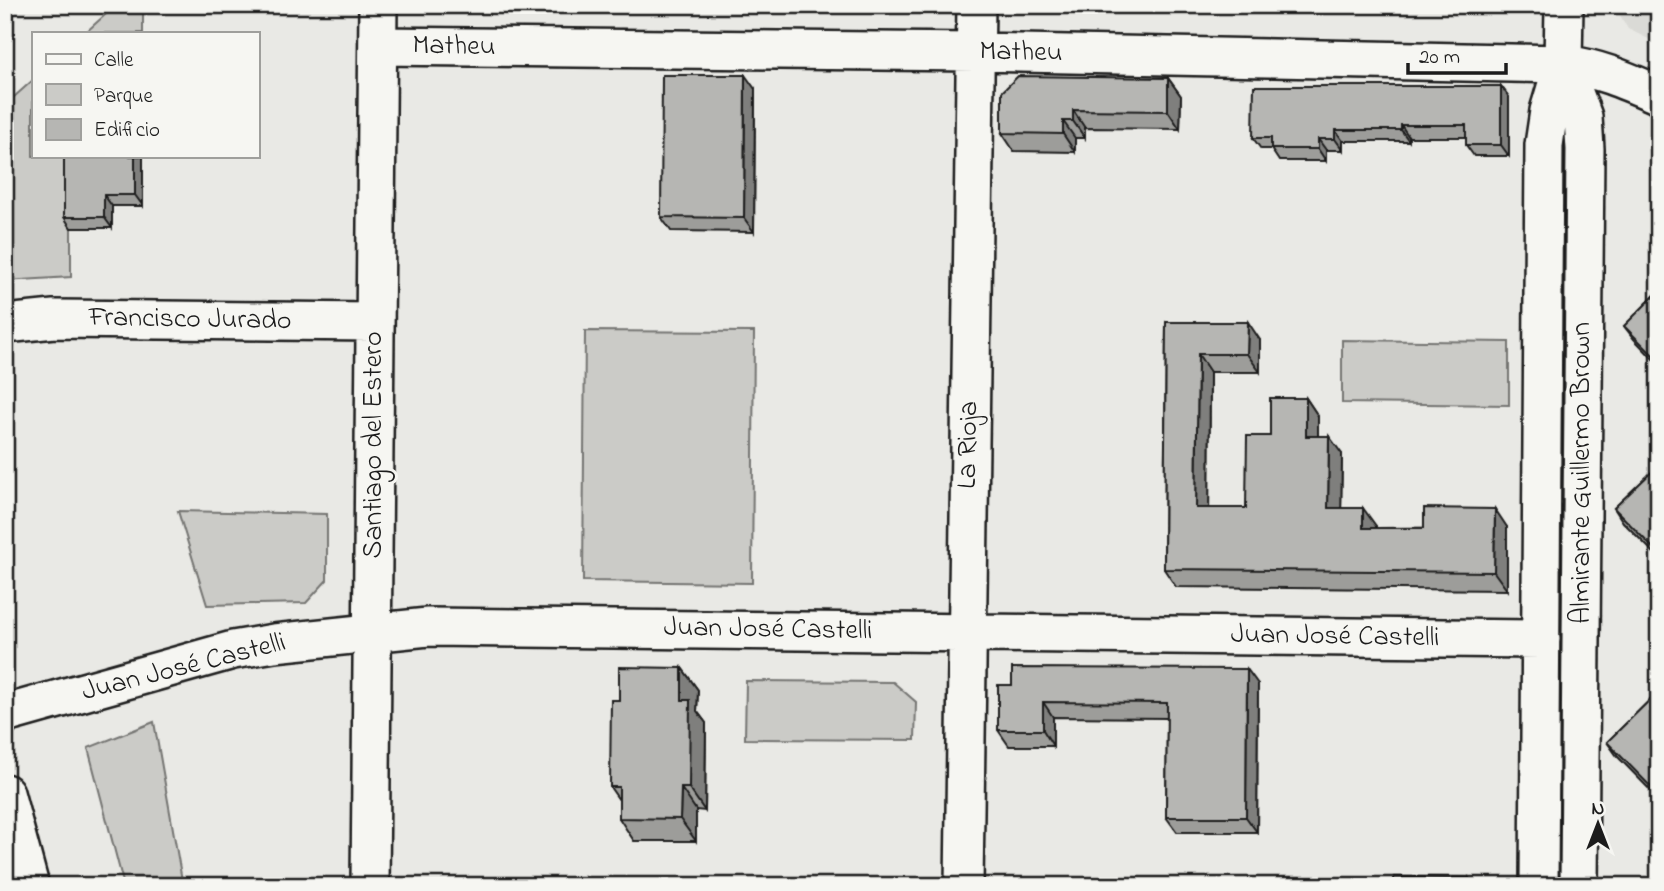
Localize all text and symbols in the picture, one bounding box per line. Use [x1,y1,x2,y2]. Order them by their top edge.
street label: Matheu [412,26,496,68]
legend [32,32,259,158]
street label: Matheu [979,32,1063,74]
scale bar [1408,32,1506,76]
text: 20 m [1419,43,1460,73]
text: Calle [94,46,134,76]
text: Parque [94,82,153,112]
text: Edificio [94,116,160,146]
street label: Francisco Jurado [87,298,292,342]
street label: Almirante Guillermo Brown [1562,322,1603,624]
street label: Santiago del Estero [354,331,395,559]
street label: La Rioja [948,401,990,489]
street label: Juan José Castelli [663,608,873,652]
street label: Juan José Castelli [1230,615,1440,659]
street label: Juan José Castelli [78,623,290,713]
north arrow [1562,790,1632,860]
text: N [1592,796,1605,823]

